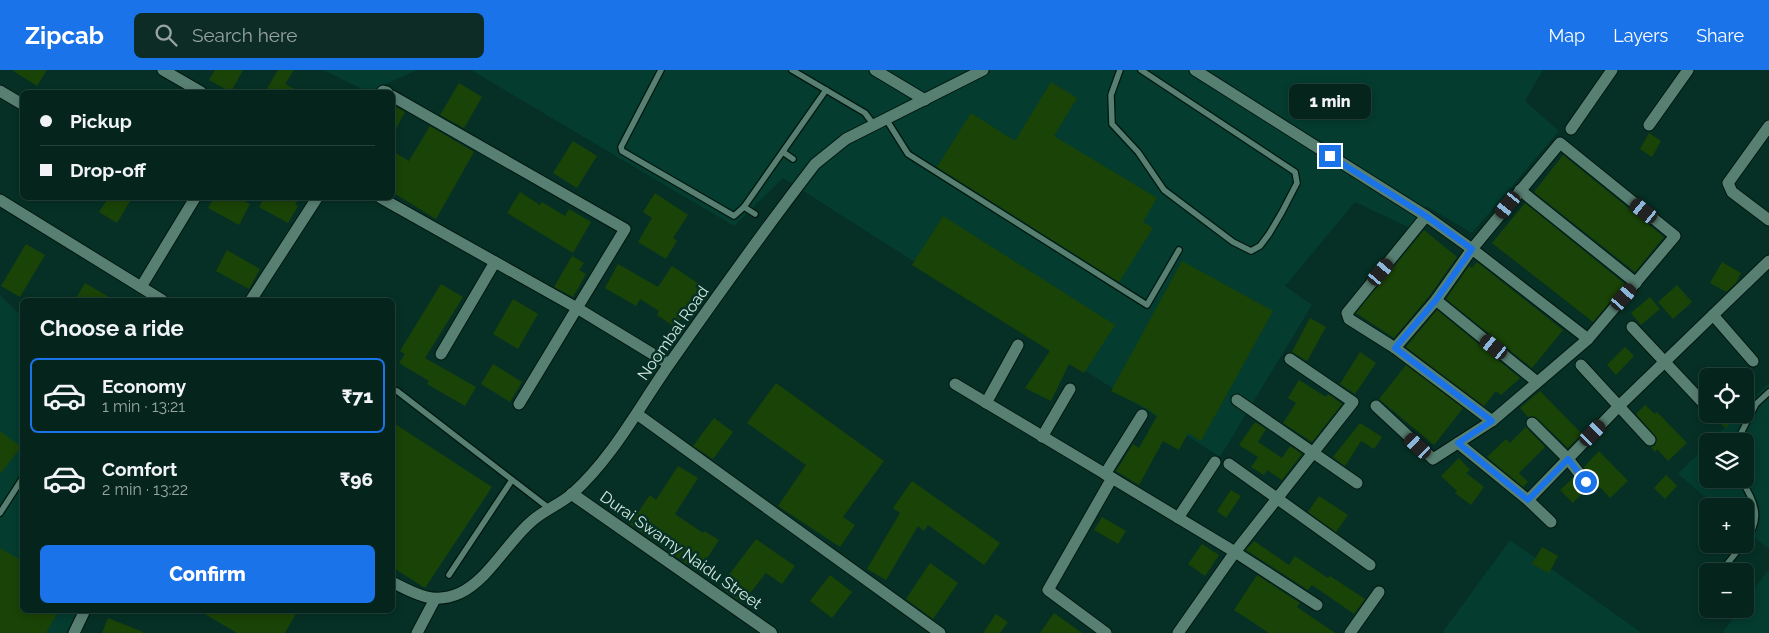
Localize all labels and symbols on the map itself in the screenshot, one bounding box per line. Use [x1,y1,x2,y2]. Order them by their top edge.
callout: 1 min [1289,83,1371,118]
route end [1319,145,1341,167]
car [1492,189,1523,221]
car [1627,196,1660,226]
car [1365,256,1396,288]
car [1608,281,1639,313]
street label: Noombal Road [633,282,713,384]
car [1477,332,1510,362]
car [1577,417,1608,449]
car [1401,430,1434,462]
route start [1575,471,1597,493]
street label: Durai Swamy Naidu Street [596,487,766,614]

